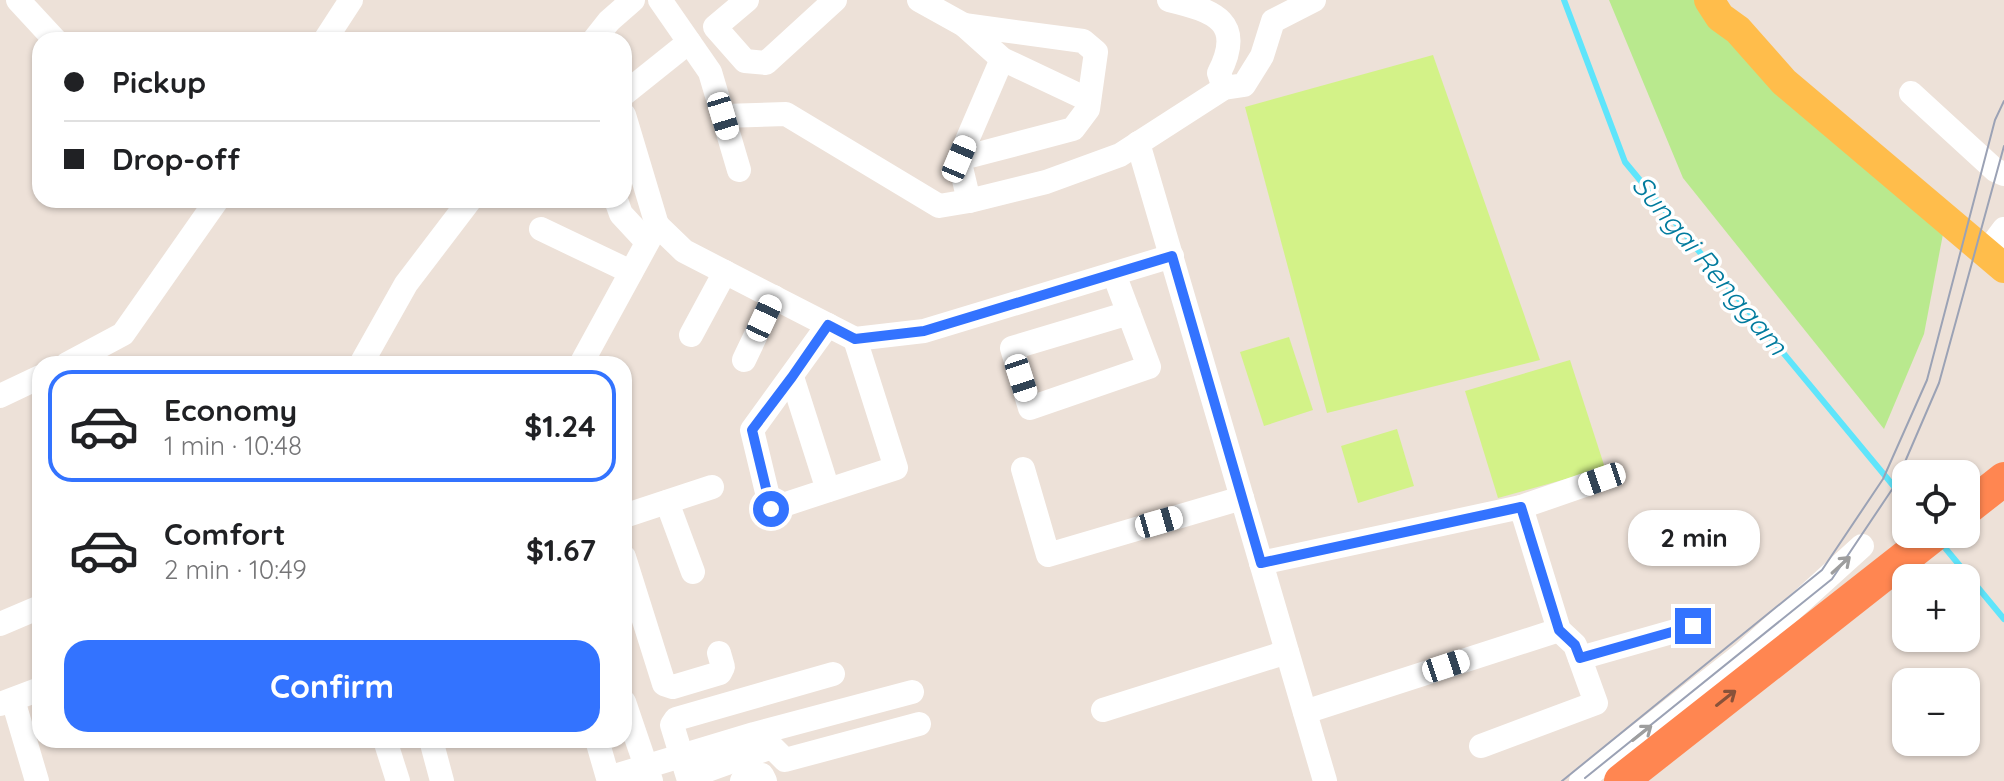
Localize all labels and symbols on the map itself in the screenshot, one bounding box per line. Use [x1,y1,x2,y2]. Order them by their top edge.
car [705,90,741,142]
car [939,132,979,186]
water label: Sungai Renggam [1625,168,1796,362]
car [743,291,785,345]
car [1002,351,1040,405]
car [1575,460,1629,498]
route start [753,491,789,527]
car [1133,504,1185,540]
callout: 2 min [1627,510,1759,566]
one-way arrow [1830,557,1850,575]
route end [1675,608,1711,644]
car [1419,647,1473,685]
one-way arrow [1715,689,1736,707]
one-way arrow [1631,724,1652,741]

